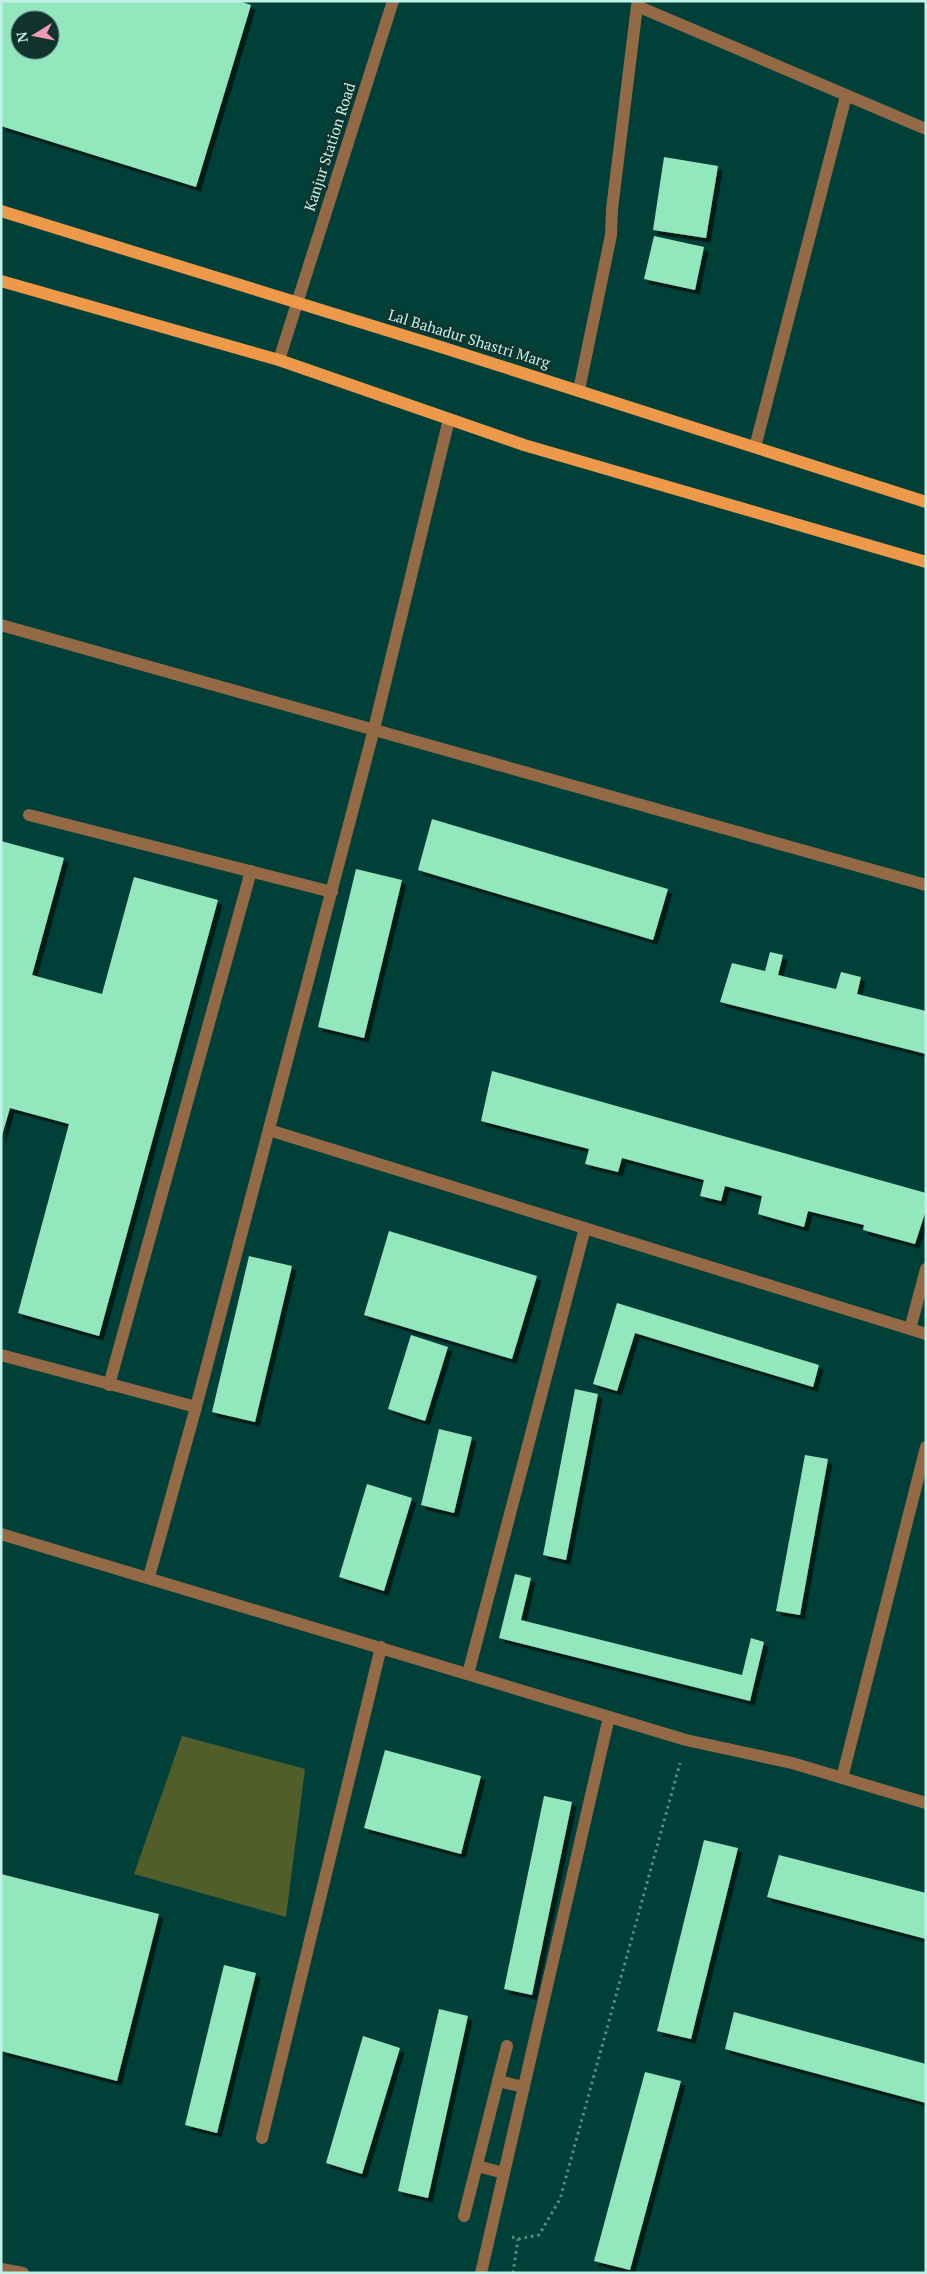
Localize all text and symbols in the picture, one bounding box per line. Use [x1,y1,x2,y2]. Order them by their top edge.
north arrow [10,10,60,60]
text: N [11,30,32,44]
street label: Kanjur Station Road [299,80,359,214]
street label: Lal Bahadur Shastri Marg [386,304,554,373]

